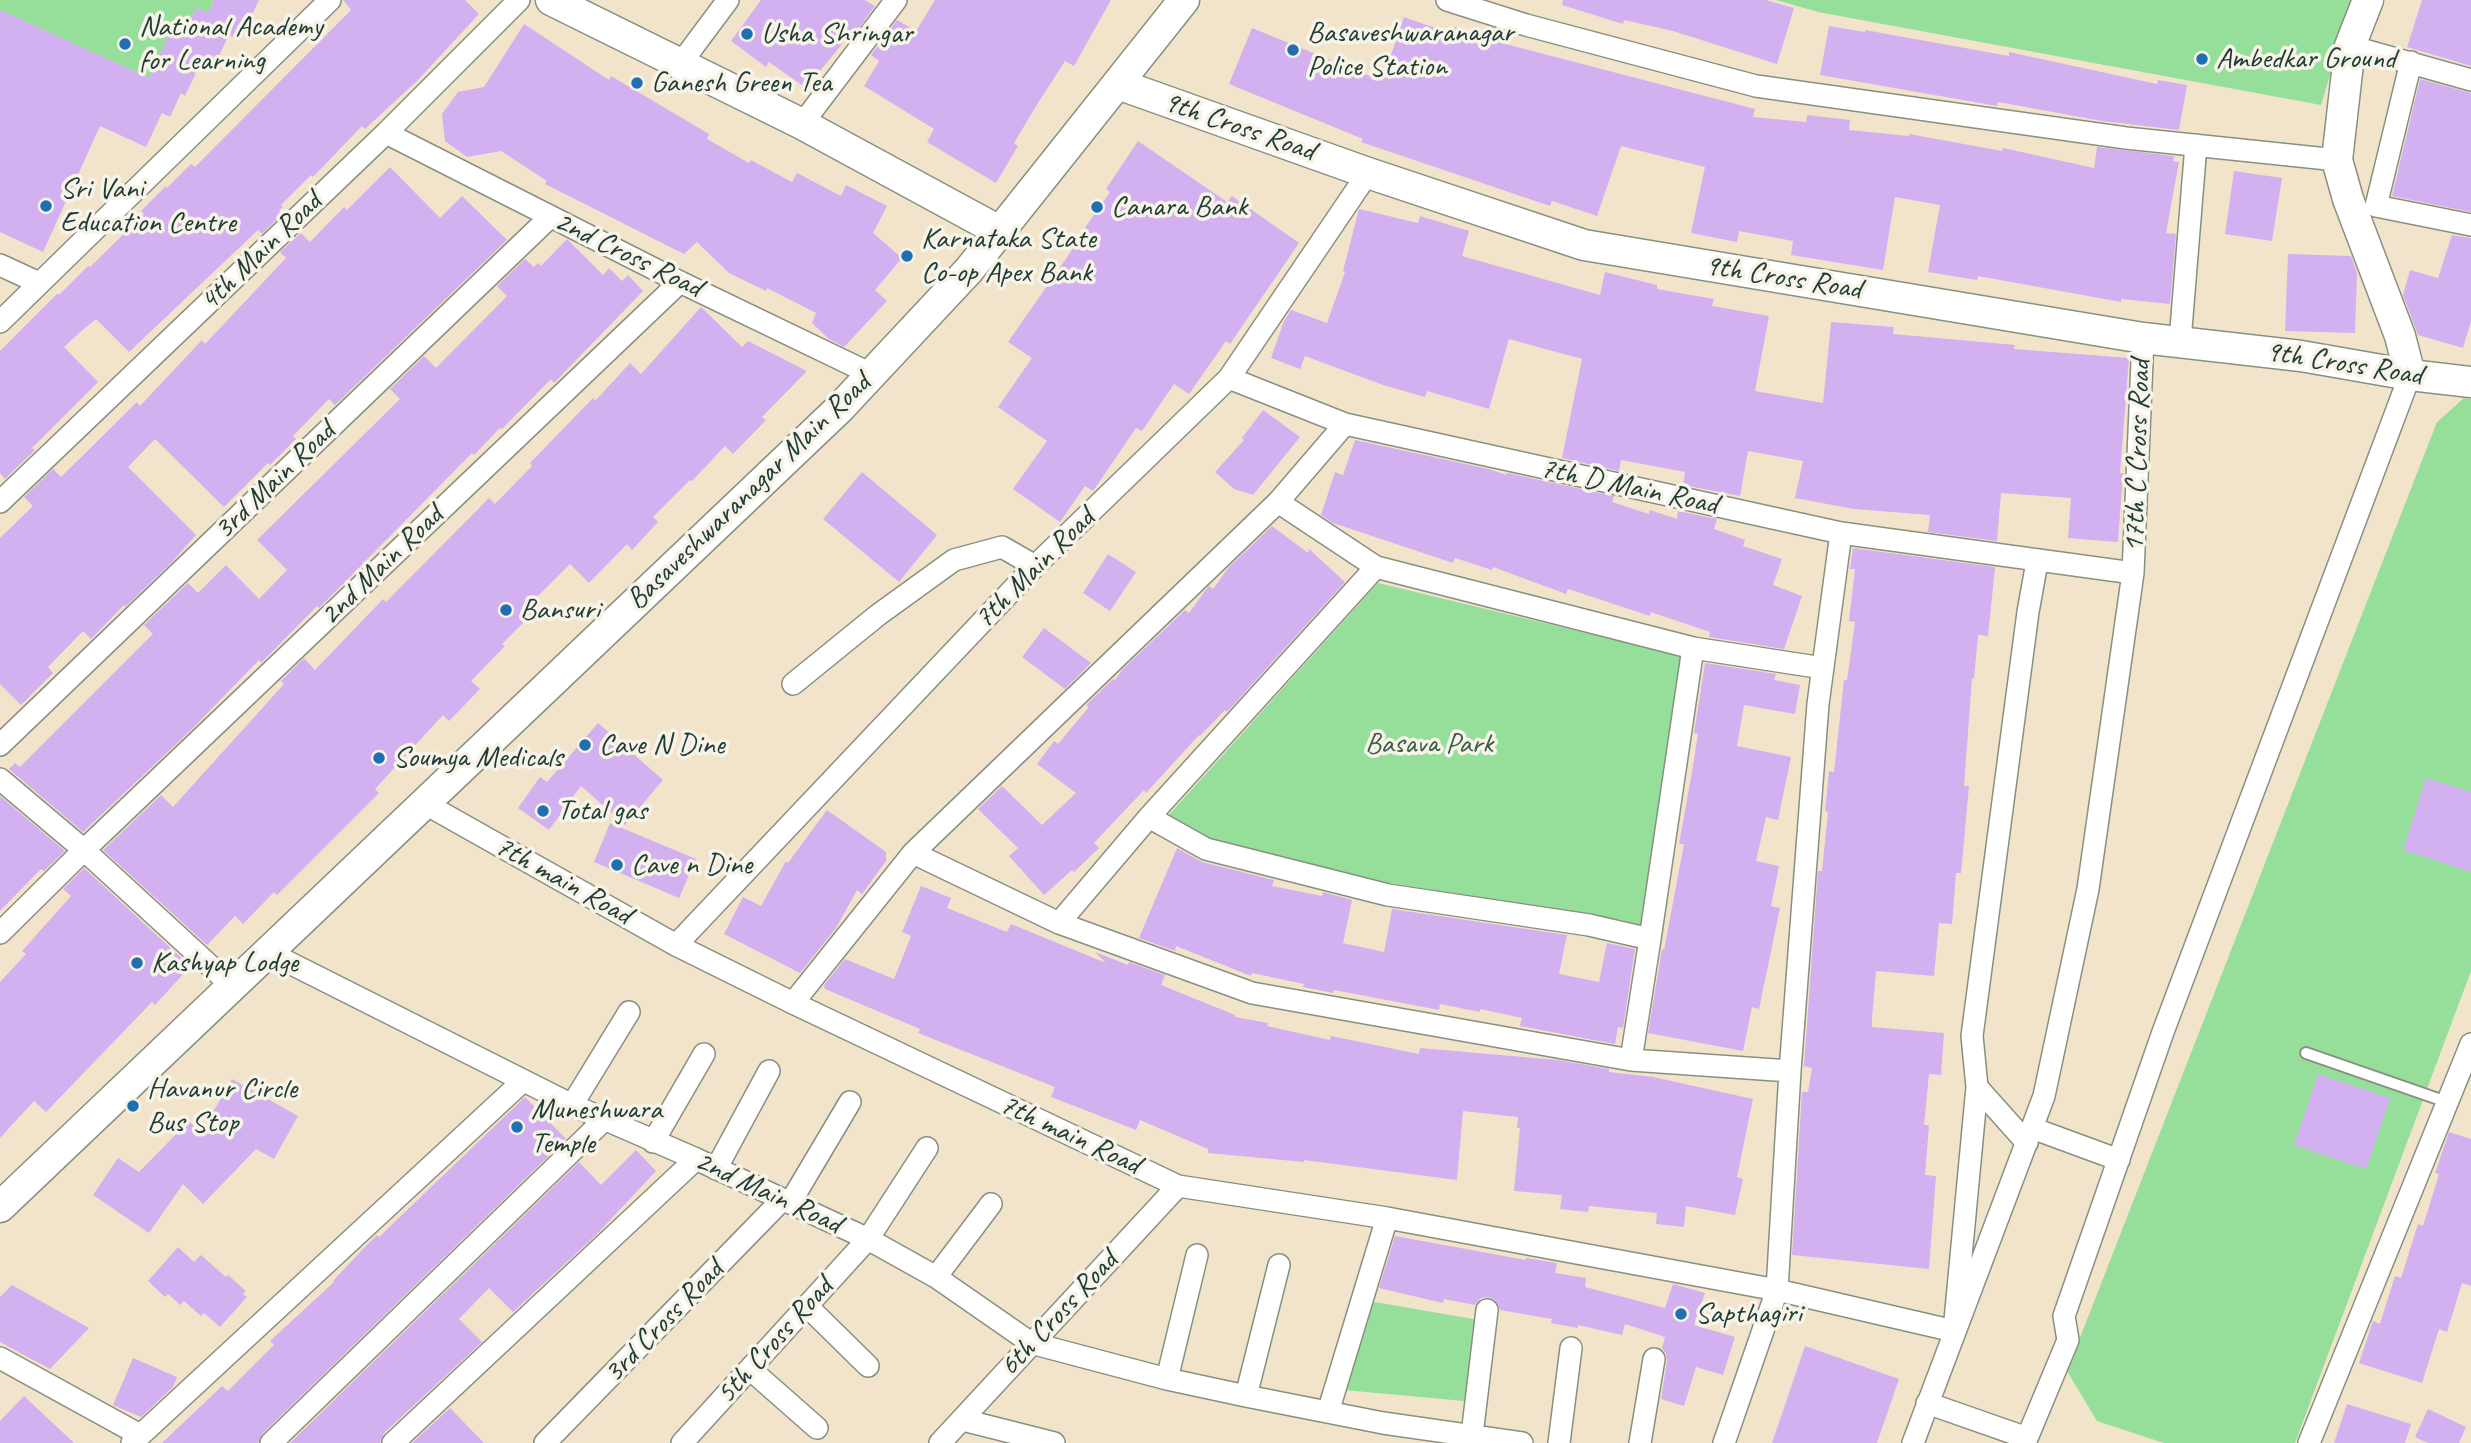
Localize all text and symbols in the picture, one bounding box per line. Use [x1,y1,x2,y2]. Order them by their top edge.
place label: National Academy for Learning [139,9,323,79]
place label: Basaveshwaranagar Police Station [1307,15,1514,86]
place label: Usha Shringar [761,16,912,52]
marker: Usha Shringar [739,26,755,42]
marker: National Academy for Learning [117,36,133,52]
place label: Ambedkar Ground [2216,41,2396,77]
marker: Basaveshwaranagar Police Station [1285,42,1301,58]
marker: Ambedkar Ground [2194,51,2210,67]
place label: Ganesh Green Tea [651,65,832,101]
marker: Ganesh Green Tea [629,75,645,91]
street label: 9th Cross Road [1159,84,1319,170]
place label: Sri Vani Education Centre [60,171,236,242]
street label: 4th Main Road [193,185,329,319]
place label: Canara Bank [1111,189,1247,225]
marker: Sri Vani Education Centre [38,198,54,214]
marker: Canara Bank [1089,199,1105,215]
street label: 2nd Cross Road [548,204,708,306]
place label: Karnataka State Co-op Apex Bank [921,221,1096,292]
marker: Karnataka State Co-op Apex Bank [899,248,915,264]
street label: 9th Cross Road [1702,248,1864,308]
street label: 9th Cross Road [2263,334,2425,394]
street label: 17th C Cross Road [2117,359,2159,553]
street label: Basaveshwaranagar Main Road [620,366,878,618]
street label: 3rd Main Road [207,414,343,548]
street label: 7th D Main Road [1537,451,1721,523]
street label: 2nd Main Road [313,498,451,634]
street label: 7th Main Road [967,501,1103,637]
place label: Bansuri [520,592,600,628]
marker: Bansuri [498,602,514,618]
park label: Basava Park [1365,726,1493,762]
place label: Cave N Dine [599,727,724,763]
marker: Cave N Dine [577,737,593,753]
place label: Soumya Medicals [393,740,562,776]
marker: Soumya Medicals [371,750,387,766]
place label: Total gas [557,793,647,829]
marker: Total gas [535,803,551,819]
street label: 7th main Road [488,829,638,933]
place label: Cave n Dine [631,847,752,883]
marker: Cave n Dine [609,857,625,873]
place label: Kashyap Lodge [151,945,298,981]
marker: Kashyap Lodge [129,955,145,971]
place label: Havanur Circle Bus Stop [147,1071,297,1142]
street label: 7th main Road [994,1087,1146,1183]
place label: Muneshwara Temple [531,1092,662,1162]
marker: Havanur Circle Bus Stop [125,1098,141,1114]
marker: Muneshwara Temple [509,1119,525,1135]
street label: 2nd Main Road [689,1143,847,1243]
street label: 6th Cross Road [992,1244,1126,1384]
street label: 3rd Cross Road [597,1253,731,1391]
street label: 5th Cross Road [709,1270,841,1412]
place label: Sapthagiri [1695,1296,1802,1332]
marker: Sapthagiri [1673,1306,1689,1322]

